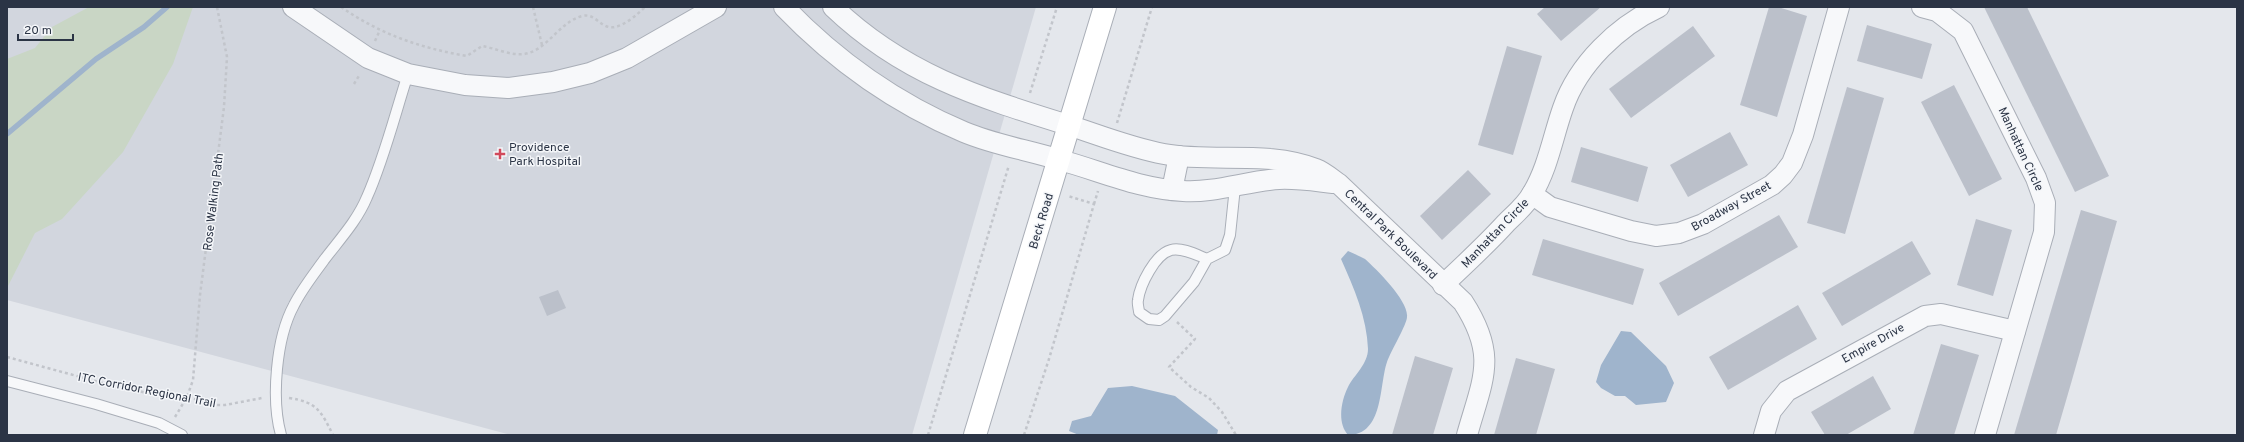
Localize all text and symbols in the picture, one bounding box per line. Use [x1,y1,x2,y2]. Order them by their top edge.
scale bar [18,16,73,42]
text: 20 m [24,23,52,39]
street label: Manhattan Circle [1994,105,2047,194]
place label: Providence Park Hospital [509,140,581,170]
marker: Providence Park Hospital [494,148,506,160]
street label: Rose Walking Path [200,152,228,252]
street label: Broadway Street [1689,178,1774,236]
street label: Central Park Boulevard [1340,186,1440,283]
street label: Beck Road [1026,191,1058,251]
street label: Manhattan Circle [1458,195,1533,272]
street label: Empire Drive [1839,320,1908,368]
street label: ITC Corridor Regional Trail [76,370,217,412]

